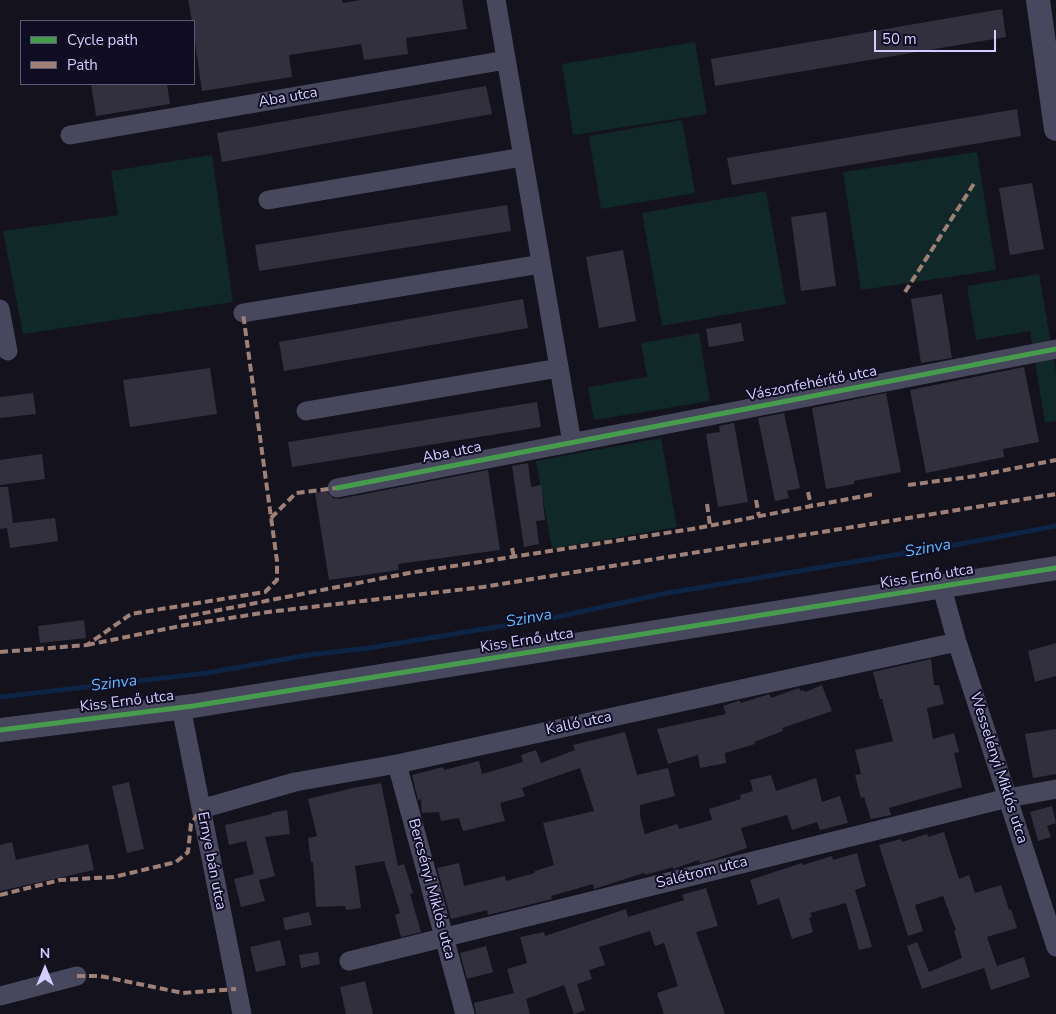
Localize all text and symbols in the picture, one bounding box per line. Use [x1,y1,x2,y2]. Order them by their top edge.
legend [20,20,195,85]
scale bar [876,20,998,52]
text: 50 m [882,29,917,49]
text: Cycle path [67,30,138,50]
text: Path [67,55,98,75]
street label: Aba utca [257,84,319,112]
street label: Vászonfehérítő utca [745,363,879,405]
street label: Aba utca [421,438,483,468]
water label: Szinva [903,536,953,562]
street label: Kiss Ernő utca [879,561,975,593]
water label: Szinva [504,606,554,632]
street label: Kiss Ernő utca [479,625,575,657]
water label: Szinva [90,672,138,696]
street label: Kiss Ernő utca [79,687,175,717]
street label: Wesselényi Miklós utca [965,690,1031,846]
street label: Kalló utca [544,708,614,740]
street label: Ernye bán utca [193,810,229,912]
street label: Bercsényi Miklós utca [404,817,458,961]
street label: Salétrom utca [654,853,750,893]
north arrow [20,944,70,994]
text: N [40,944,50,963]

